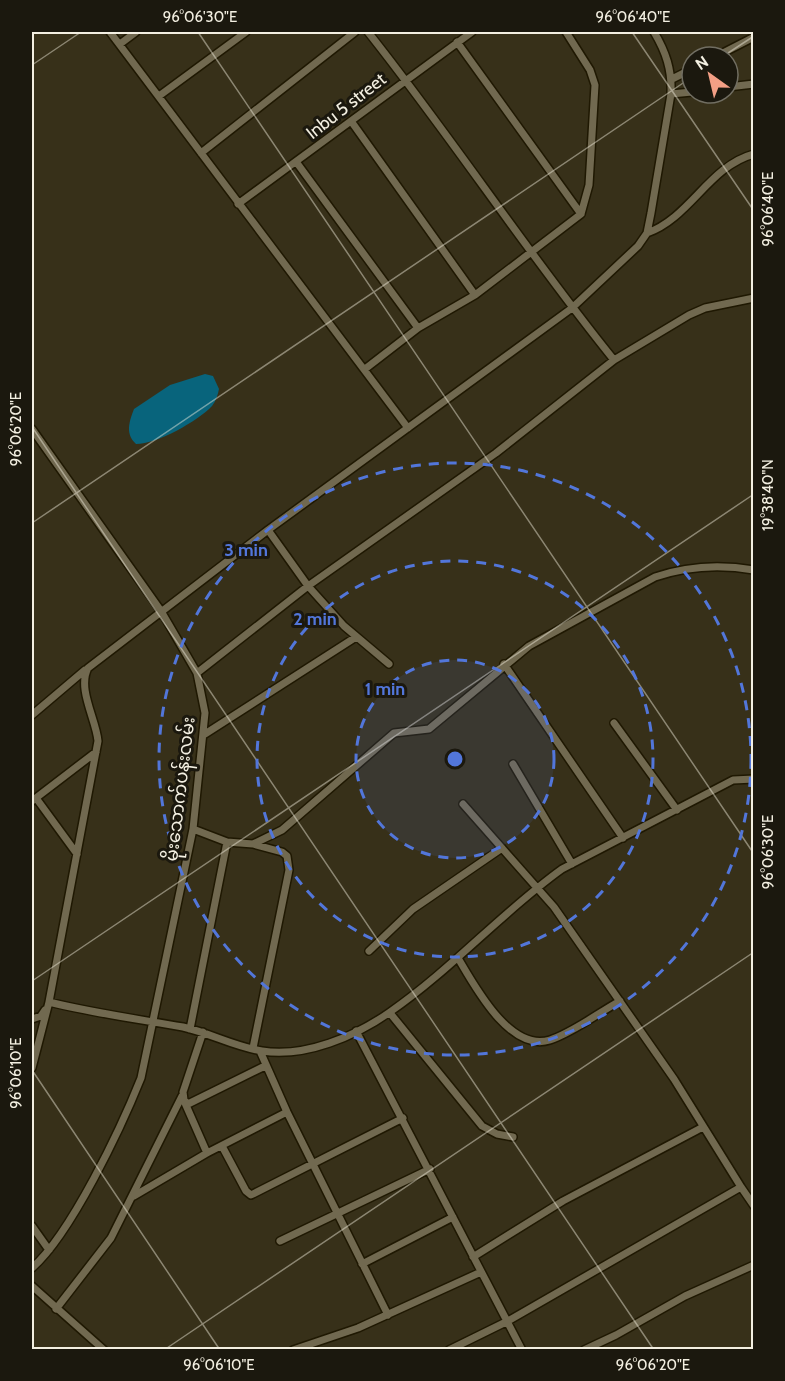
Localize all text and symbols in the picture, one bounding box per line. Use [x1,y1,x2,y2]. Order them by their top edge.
text: 96°06'30"E [163,8,237,26]
text: 96°06'40"E [596,8,670,26]
north arrow [680,45,740,105]
text: N [692,52,712,74]
street label: Inbu 5 street [302,68,390,144]
text: 96°06'40"E [759,172,777,246]
text: 96°06'20"E [7,392,25,466]
text: 19°38'40"N [759,459,777,531]
text: 3 min [224,539,268,561]
text: 2 min [293,608,337,630]
text: 1 min [365,678,405,700]
street label: မိုးသောက်ပန်းလမ်း [157,715,204,863]
centre of rings [445,749,465,769]
text: 96°06'30"E [759,815,777,889]
text: 96°06'10"E [7,1037,25,1109]
text: 96°06'10"E [183,1356,255,1374]
text: 96°06'20"E [616,1356,690,1374]

